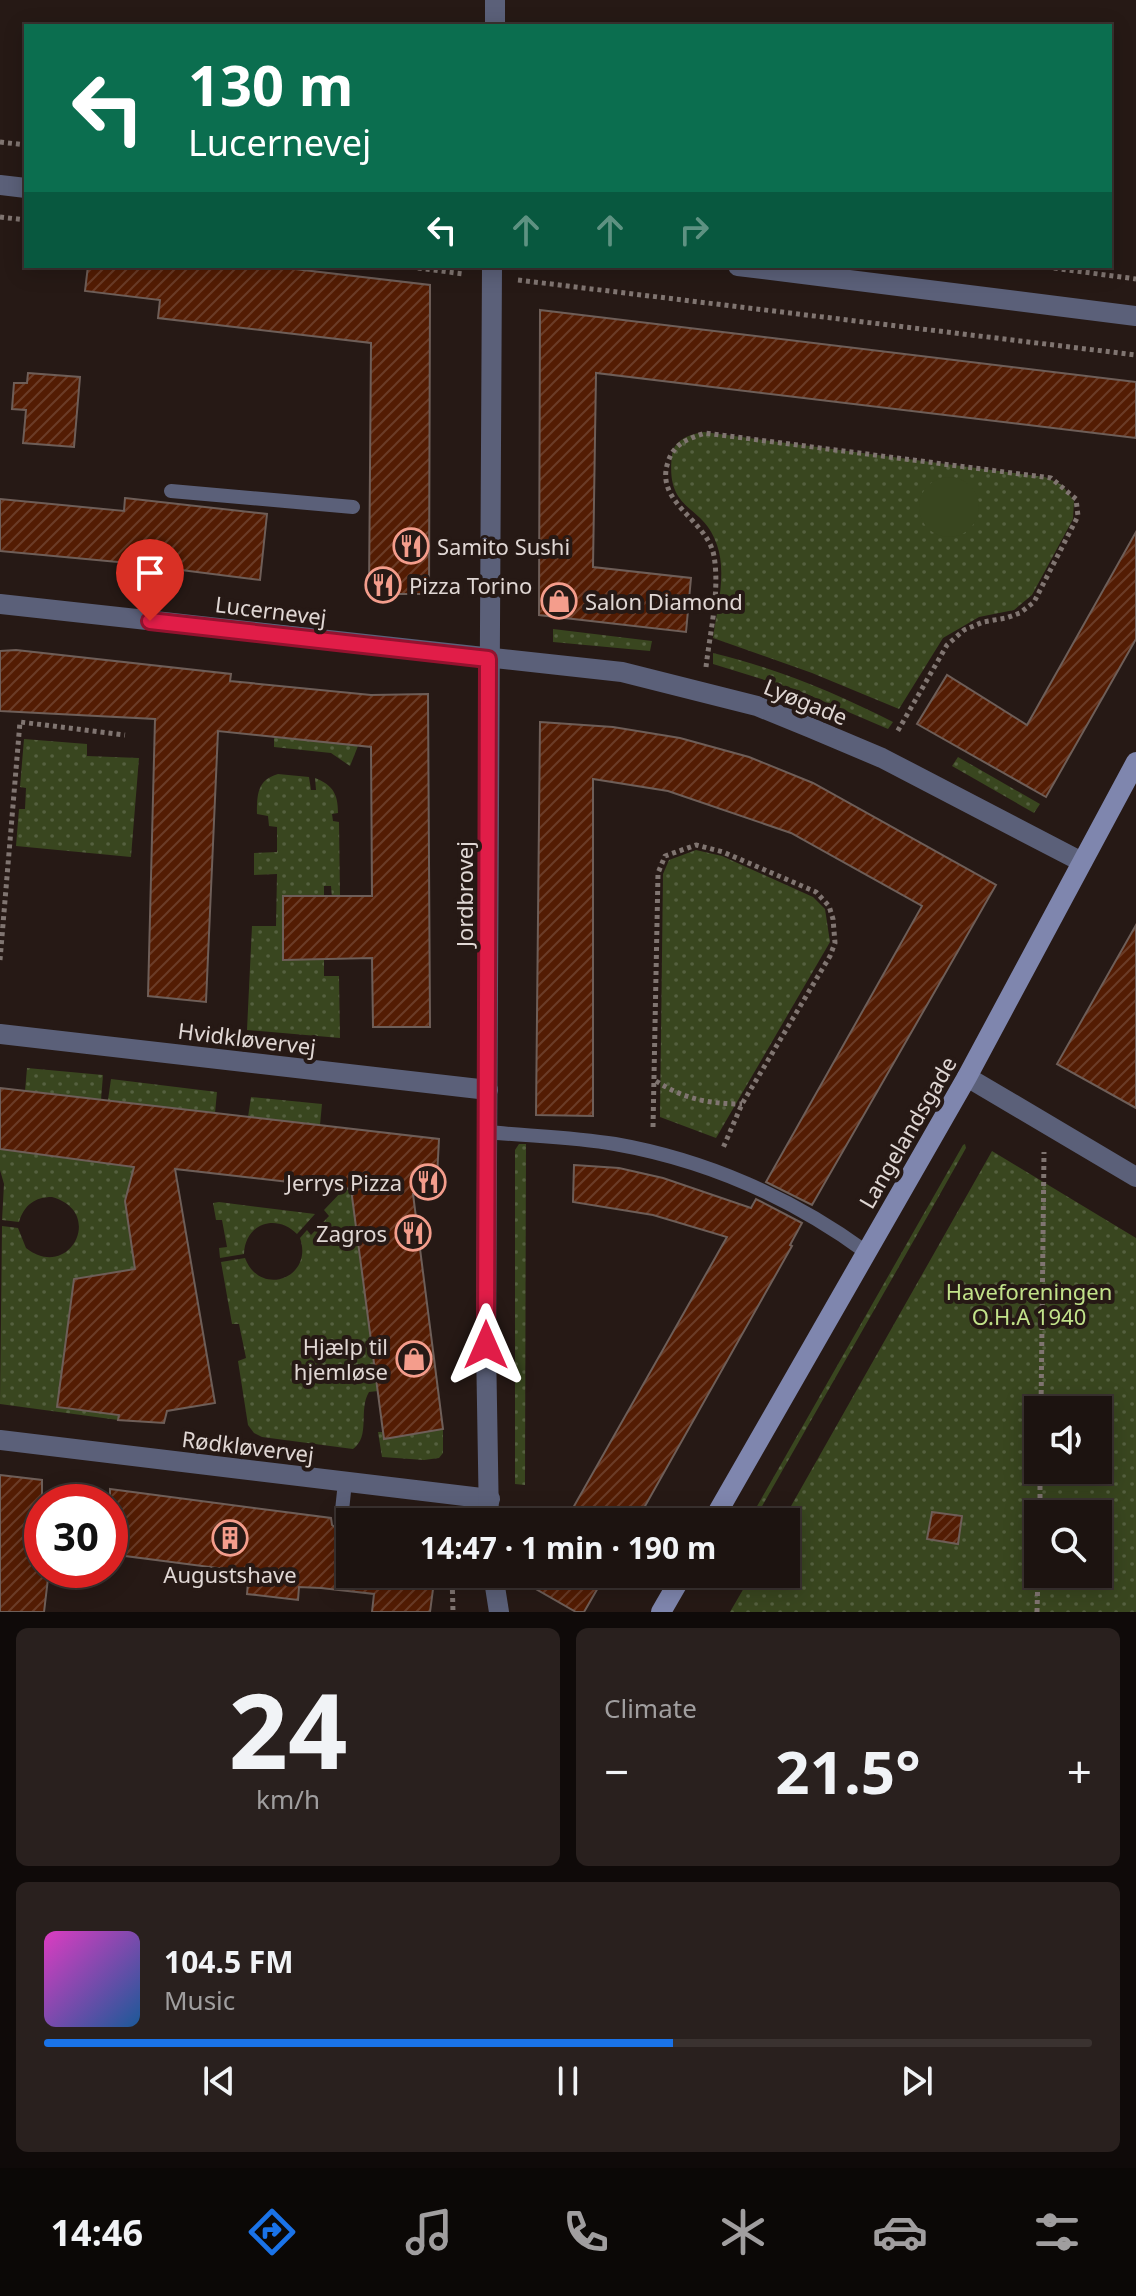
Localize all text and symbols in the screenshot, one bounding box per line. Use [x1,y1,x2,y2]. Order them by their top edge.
text: 130 m [188,46,353,122]
icon: left [56,56,160,160]
text: Lucernevej [188,118,371,167]
icon: left [420,208,464,252]
icon: ahead [504,208,548,252]
icon: ahead [588,208,632,252]
icon: right [672,208,716,252]
restaurant icon: Samito Sushi [392,527,430,565]
place label: Samito Sushi [437,531,570,561]
pin [116,539,184,621]
icon: arrive [128,551,172,595]
restaurant icon: Pizza Torino [364,566,402,604]
place label: Pizza Torino [409,570,532,600]
shop icon: Salon Diamond [540,582,578,620]
place label: Salon Diamond [585,586,743,616]
street label: Lucernevej [214,588,328,632]
street label: Lyøgade [760,671,852,731]
street label: Jordbrovej [449,841,479,949]
street label: Hvidkløvervej [176,1015,318,1061]
street label: Langelandsgade [851,1050,963,1214]
restaurant icon: Jerrys Pizza [409,1163,447,1201]
place label: Jerrys Pizza [284,1167,402,1197]
restaurant icon: Zagros [394,1214,432,1252]
place label: Zagros [316,1218,387,1248]
park label: Haveforeningen O.H.A 1940 [946,1276,1112,1331]
position arrow [444,1303,528,1387]
place label: Hjælp til hjemløse [294,1331,388,1386]
shop icon: Hjælp til hjemløse [395,1340,433,1378]
map controls [1024,1396,1112,1588]
button: sound [1024,1396,1112,1484]
street label: Rødkløvervej [180,1423,316,1469]
speed limit sign: 30 [24,1484,128,1588]
button: search [1024,1500,1112,1588]
building icon: Augustshave [211,1519,249,1557]
text: 14:47 · 1 min · 190 m [420,1527,716,1568]
place label: Augustshave [163,1559,297,1589]
text: 24 [229,1658,347,1799]
text: Climate [604,1690,697,1726]
text: 21.5° [775,1730,921,1812]
text: − [604,1741,629,1801]
text: + [1067,1741,1092,1801]
text: km/h [256,1781,320,1817]
text: 104.5 FM [164,1941,294,1982]
text: Music [164,1982,235,2018]
icon: previous [197,2059,241,2103]
icon: pause [546,2059,590,2103]
icon: next [895,2059,939,2103]
icon: directions [244,2204,300,2260]
icon: music [401,2204,457,2260]
icon: phone [558,2204,614,2260]
icon: climate [715,2204,771,2260]
icon: car [872,2204,928,2260]
icon: filters [1029,2204,1085,2260]
text: 14:46 [51,2208,143,2257]

